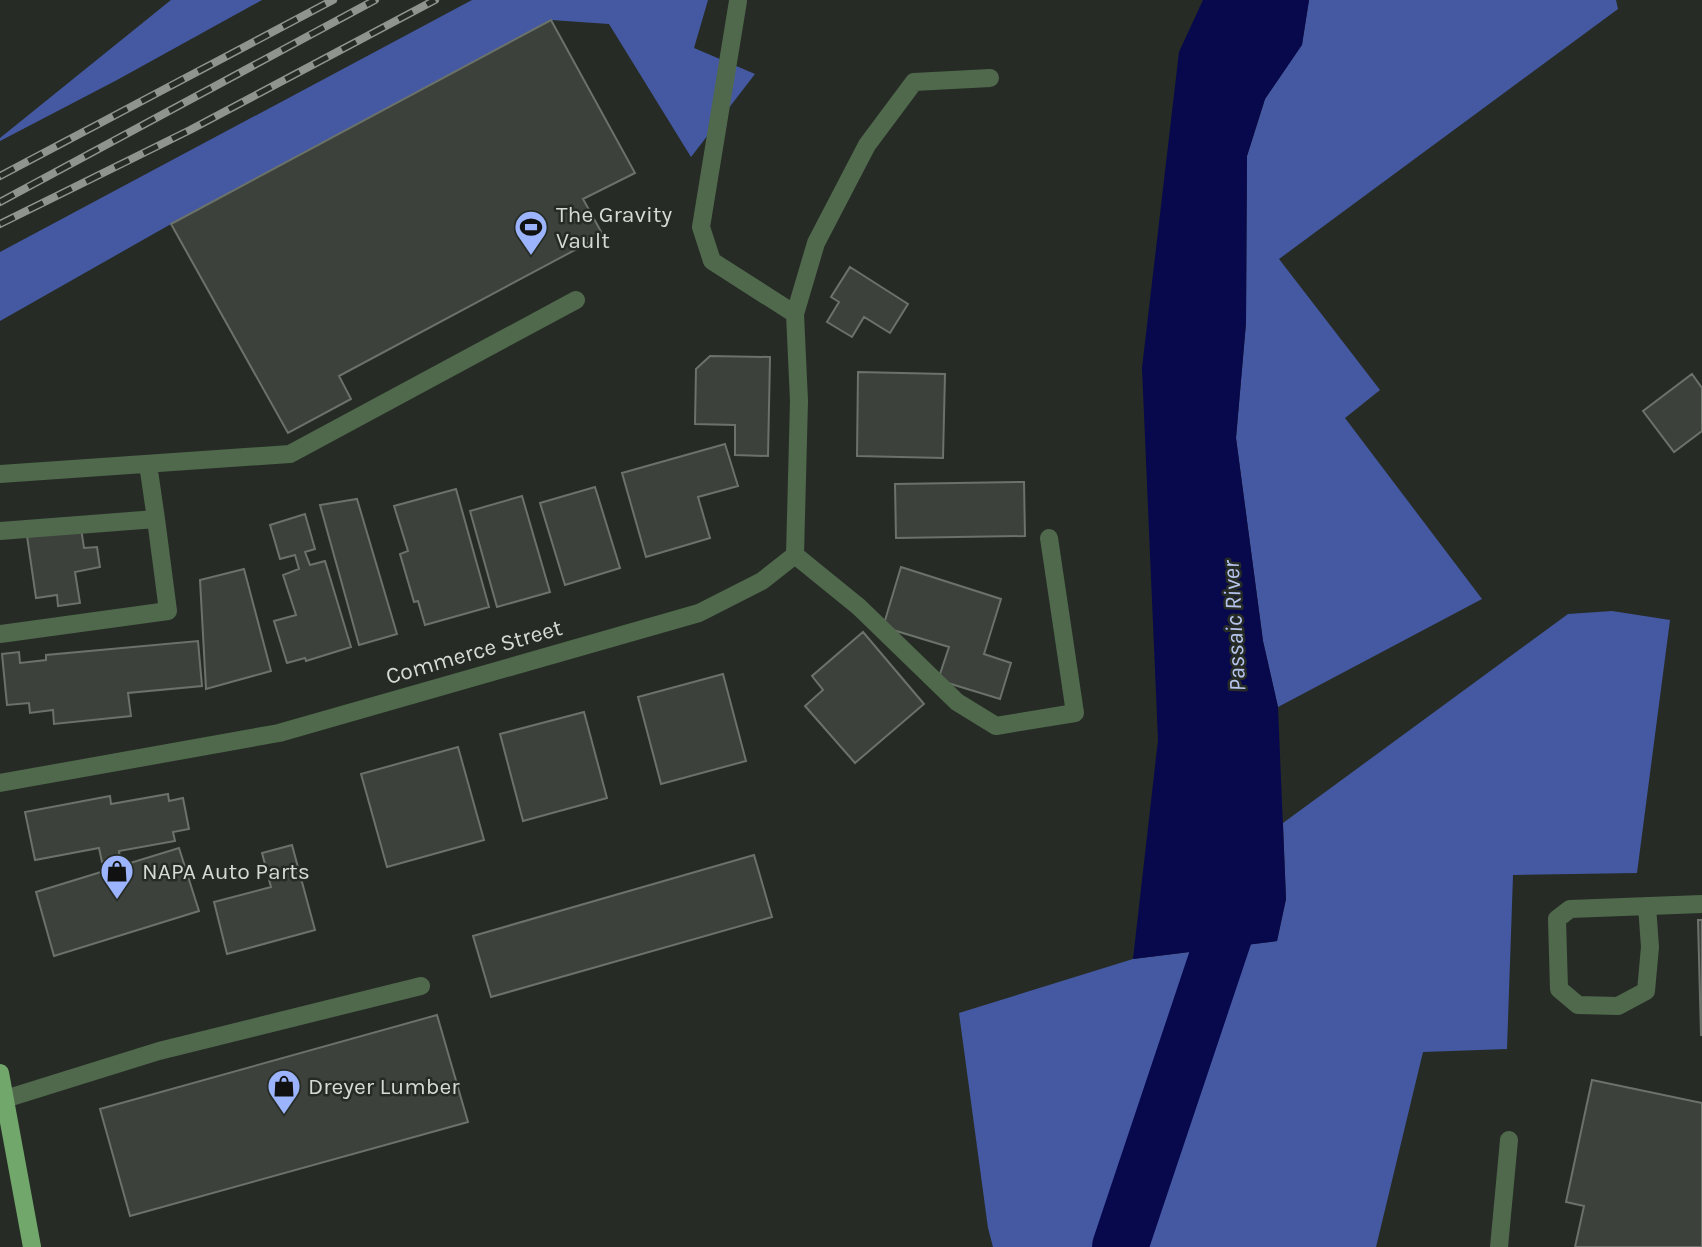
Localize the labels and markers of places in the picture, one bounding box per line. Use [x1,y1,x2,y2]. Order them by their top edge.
place label: The Gravity Vault [556,201,673,254]
sports icon: The Gravity Vault [512,208,550,257]
shop icon: NAPA Auto Parts [98,852,136,901]
place label: NAPA Auto Parts [142,858,310,885]
shop icon: Dreyer Lumber [265,1067,303,1116]
place label: Dreyer Lumber [308,1073,460,1100]

